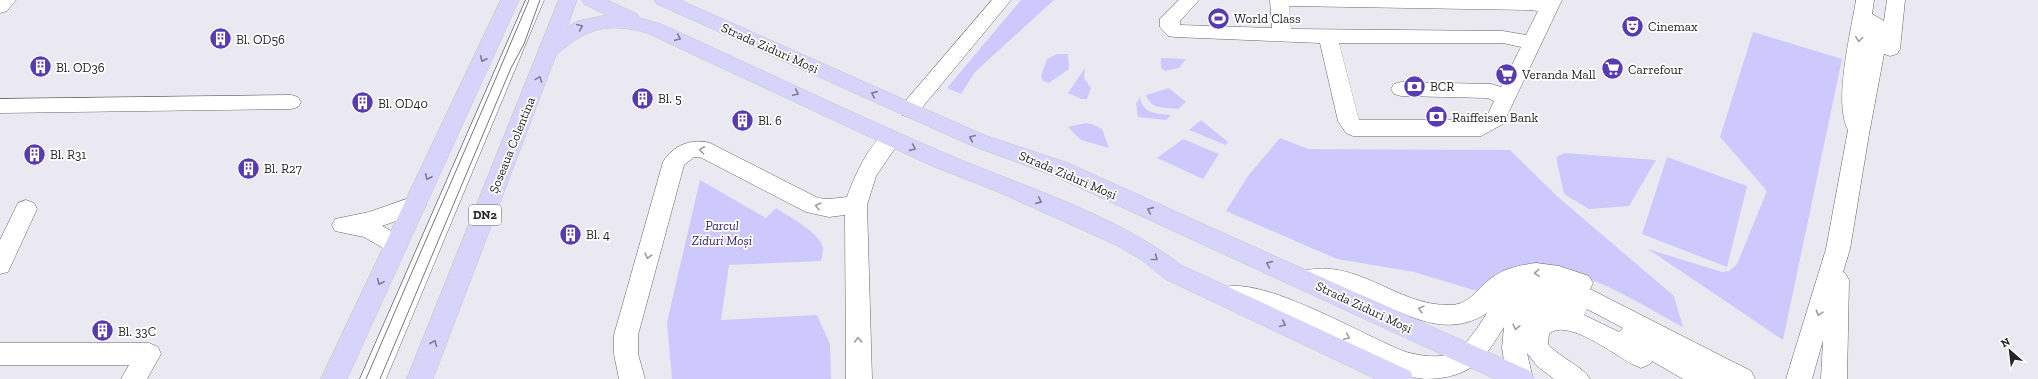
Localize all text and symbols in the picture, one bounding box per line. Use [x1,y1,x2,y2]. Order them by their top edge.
sports icon: World Class [1206,5,1232,31]
place label: World Class [1234,11,1301,26]
theatre icon: Cinemax [1619,13,1645,39]
place label: Cinemax [1648,19,1698,34]
street label: Strada Ziduri Moși [719,20,821,76]
one-way arrow [575,24,583,32]
building icon: Bl. OD56 [207,26,233,52]
place label: Bl. OD56 [236,32,285,47]
one-way arrow [674,33,681,41]
one-way arrow [1855,36,1864,42]
building icon: Bl. OD36 [28,54,54,80]
one-way arrow [480,55,488,63]
supermarket icon: Carrefour [1600,56,1626,82]
place label: Bl. OD36 [56,60,105,75]
supermarket icon: Veranda Mall [1494,61,1520,87]
place label: Carrefour [1628,62,1683,77]
place label: Veranda Mall [1521,67,1596,82]
bank icon: BCR [1402,73,1428,99]
one-way arrow [534,75,542,82]
place label: BCR [1430,79,1454,94]
building icon: Bl. 5 [629,85,655,111]
one-way arrow [791,88,799,96]
building icon: Bl. OD40 [350,90,376,116]
place label: Bl. 5 [658,91,682,106]
one-way arrow [870,91,878,99]
street label: Șoseaua Colentina [486,94,538,195]
place label: Bl. OD40 [378,96,428,111]
bank icon: Raiffeisen Bank [1423,104,1449,130]
building icon: Bl. 6 [729,107,755,133]
place label: Raiffeisen Bank [1452,110,1538,125]
place label: Bl. 6 [758,113,782,128]
one-way arrow [969,134,976,142]
building icon: Bl. R31 [22,141,48,167]
one-way arrow [909,143,917,151]
one-way arrow [698,146,705,155]
place label: Bl. R31 [50,147,86,162]
street label: Strada Ziduri Moși [1017,148,1119,202]
building icon: Bl. R27 [236,155,262,181]
place label: Bl. R27 [264,161,302,176]
one-way arrow [425,173,433,181]
one-way arrow [1035,196,1043,204]
one-way arrow [814,203,821,211]
road number: DN2 [469,205,501,225]
one-way arrow [1147,207,1155,215]
park label: Parcul Ziduri Moși [692,218,752,248]
building icon: Bl. 4 [557,221,583,247]
place label: Bl. 4 [586,227,610,242]
one-way arrow [644,252,653,259]
one-way arrow [1151,254,1158,261]
one-way arrow [1265,260,1272,268]
one-way arrow [1534,269,1540,277]
one-way arrow [377,278,385,285]
street label: Strada Ziduri Moși [1313,278,1415,336]
one-way arrow [1418,306,1425,314]
one-way arrow [1815,309,1824,316]
building icon: Bl. 33C [89,318,115,344]
one-way arrow [1279,319,1286,327]
place label: Bl. 33C [118,324,156,339]
one-way arrow [1513,324,1521,330]
north arrow [1990,331,2030,371]
one-way arrow [1343,332,1351,340]
text: N [1999,335,2013,350]
one-way arrow [854,337,862,343]
one-way arrow [429,339,437,347]

